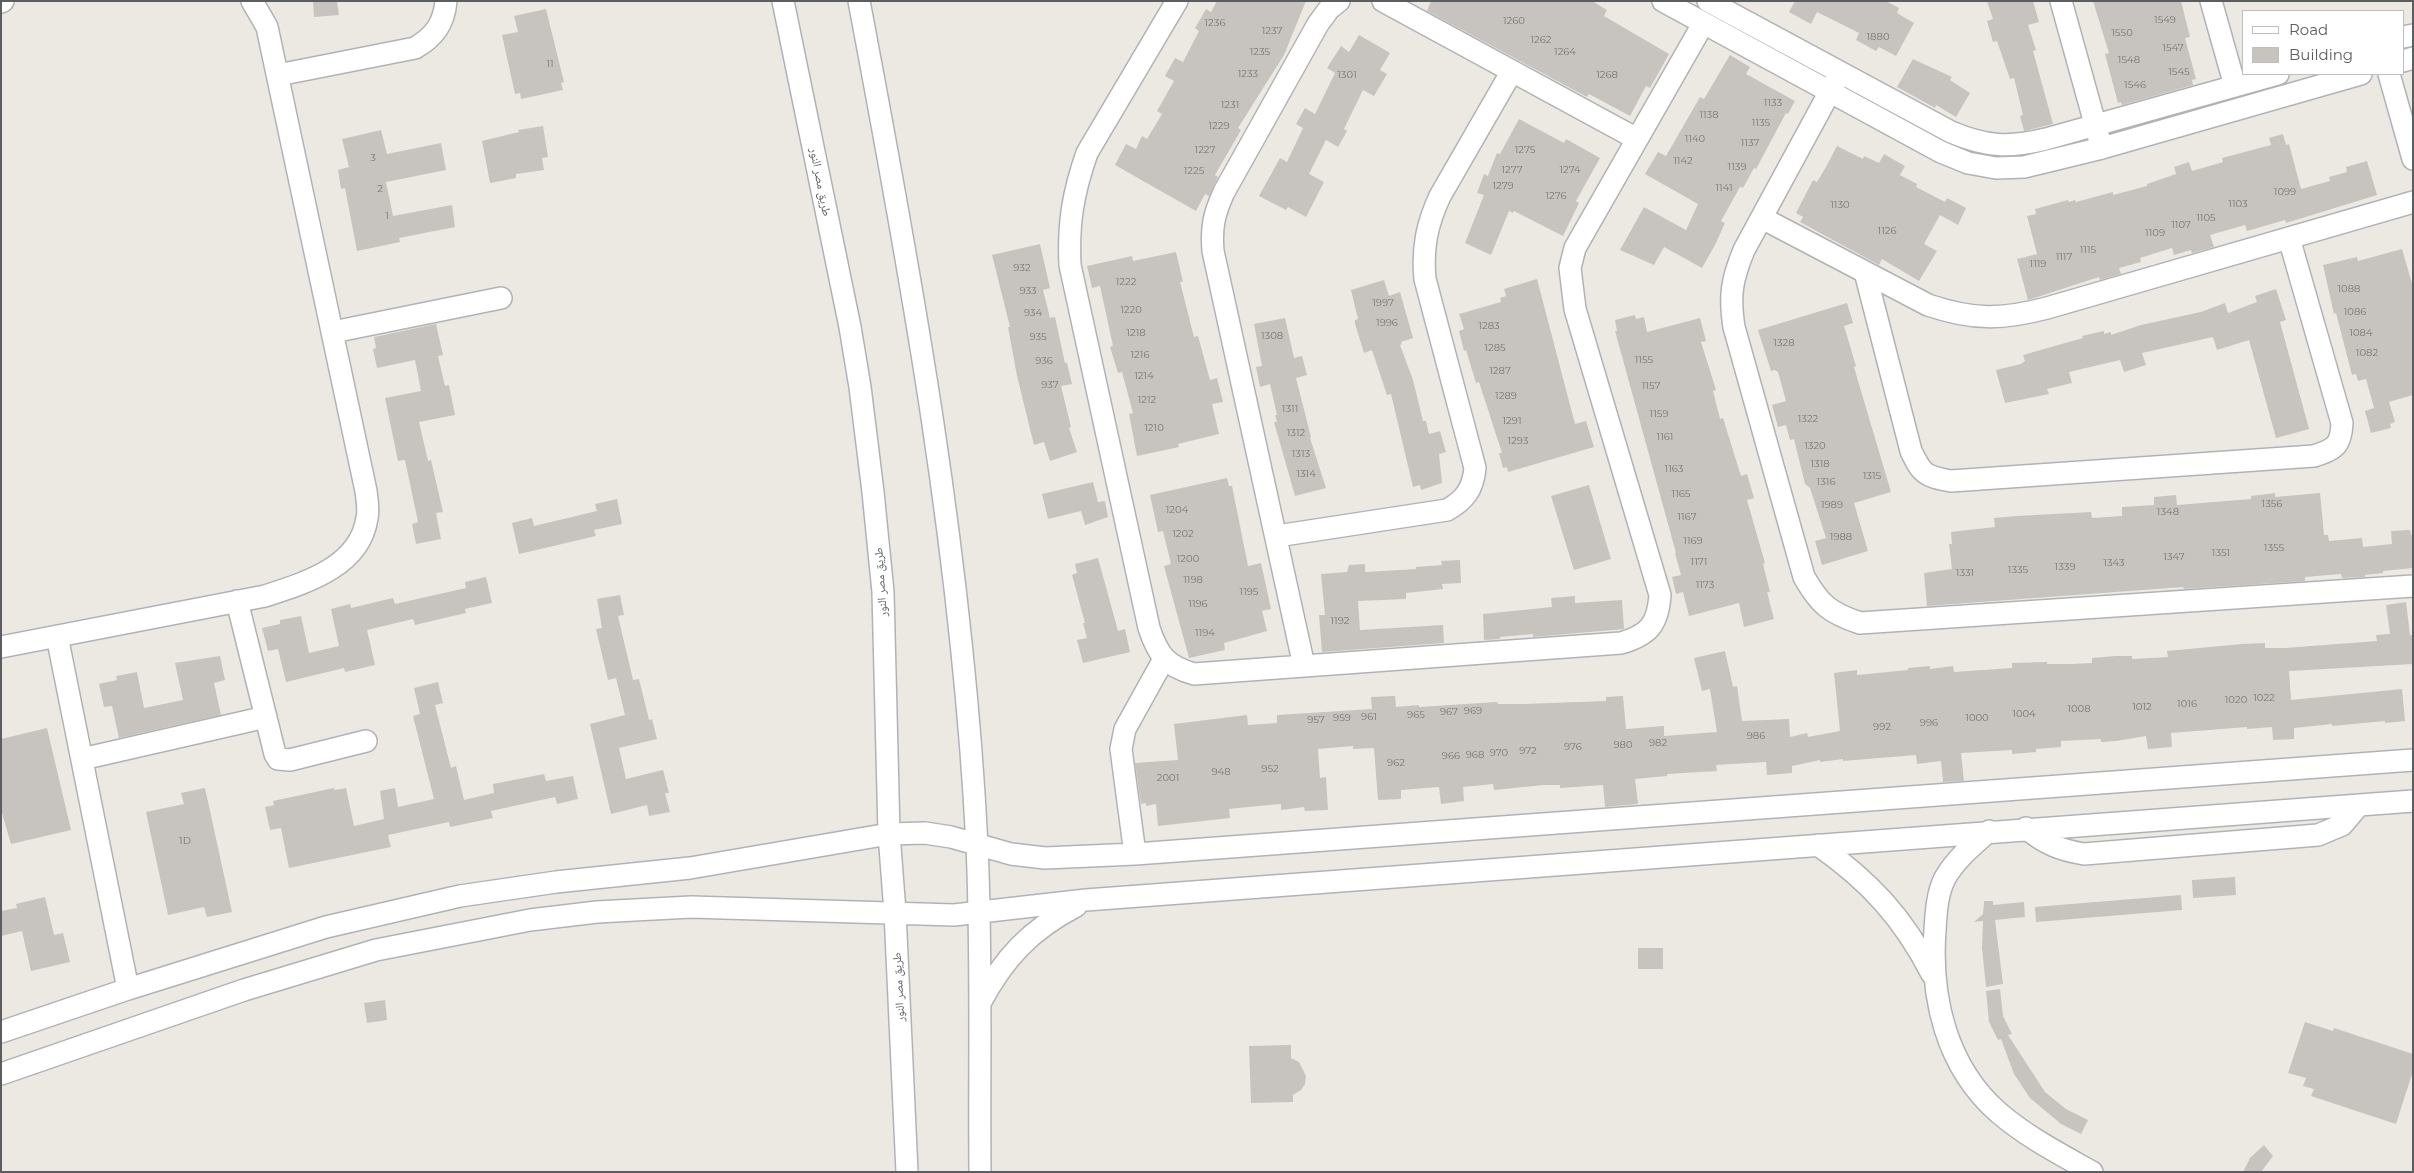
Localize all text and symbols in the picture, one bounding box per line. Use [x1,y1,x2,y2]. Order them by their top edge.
legend [2242,10,2404,75]
house number: 1549 [2154,14,2176,26]
house number: 1260 [1503,15,1525,27]
house number: 1236 [1204,17,1226,29]
text: Road [2289,20,2328,39]
house number: 1237 [1262,25,1282,37]
house number: 1550 [2111,27,2133,39]
house number: 1880 [1867,31,1889,43]
house number: 1262 [1530,34,1552,46]
house number: 1547 [2162,42,2184,54]
text: Building [2289,45,2353,64]
house number: 1235 [1250,46,1270,58]
house number: 1264 [1554,46,1576,58]
house number: 1548 [2118,54,2140,66]
house number: 11 [546,58,554,70]
house number: 1545 [2168,66,2190,78]
house number: 1233 [1238,68,1258,80]
house number: 1301 [1337,69,1357,81]
house number: 1268 [1596,69,1618,81]
house number: 1546 [2124,79,2146,91]
house number: 1133 [1764,97,1782,109]
house number: 1231 [1221,99,1239,111]
house number: 1138 [1699,109,1719,121]
house number: 1135 [1752,117,1770,129]
house number: 1229 [1208,120,1230,132]
house number: 1140 [1685,133,1705,145]
house number: 1137 [1741,137,1759,149]
house number: 1227 [1195,144,1215,156]
house number: 1275 [1515,144,1535,156]
street label: طريق مصر النور [806,146,834,218]
house number: 3 [370,152,376,164]
house number: 1142 [1673,155,1693,167]
house number: 1139 [1728,161,1746,173]
house number: 1277 [1501,164,1523,176]
house number: 1274 [1559,164,1581,176]
house number: 1225 [1184,165,1204,177]
house number: 1279 [1492,180,1514,192]
house number: 1141 [1715,182,1733,194]
house number: 2 [377,183,383,195]
house number: 1099 [2274,186,2296,198]
house number: 1276 [1545,190,1567,202]
house number: 1103 [2228,198,2248,210]
house number: 1130 [1830,199,1850,211]
house number: 1 [385,210,389,222]
house number: 1105 [2196,212,2216,224]
house number: 1107 [2171,219,2191,231]
house number: 1126 [1878,225,1896,237]
house number: 1109 [2145,227,2165,239]
house number: 1115 [2080,244,2096,256]
house number: 1117 [2056,251,2072,263]
house number: 1119 [2030,258,2046,270]
house number: 932 [1013,262,1031,274]
house number: 1222 [1116,276,1136,288]
house number: 1088 [2338,283,2360,295]
house number: 933 [1019,285,1037,297]
house number: 1997 [1372,297,1394,309]
house number: 1220 [1120,304,1142,316]
house number: 1086 [2344,306,2366,318]
house number: 934 [1024,307,1042,319]
house number: 1996 [1376,317,1398,329]
house number: 1283 [1478,320,1500,332]
house number: 1218 [1126,327,1146,339]
house number: 1084 [2349,327,2373,339]
house number: 1308 [1261,330,1283,342]
house number: 935 [1029,331,1047,343]
house number: 1328 [1773,337,1795,349]
house number: 1285 [1484,342,1506,354]
house number: 1082 [2356,347,2378,359]
house number: 1216 [1131,349,1149,361]
house number: 1155 [1635,354,1653,366]
house number: 936 [1035,355,1053,367]
house number: 1287 [1489,365,1511,377]
house number: 1214 [1134,370,1154,382]
house number: 937 [1041,379,1059,391]
house number: 1157 [1642,380,1660,392]
house number: 1289 [1495,390,1517,402]
house number: 1212 [1138,394,1156,406]
house number: 1311 [1282,403,1298,415]
house number: 1159 [1650,408,1668,420]
house number: 1322 [1798,413,1818,425]
house number: 1291 [1503,415,1521,427]
house number: 1210 [1144,422,1164,434]
house number: 1312 [1287,427,1305,439]
house number: 1161 [1657,431,1673,443]
house number: 1293 [1508,435,1528,447]
house number: 1320 [1804,440,1826,452]
house number: 1313 [1292,448,1310,460]
house number: 1318 [1810,458,1830,470]
house number: 1163 [1665,463,1683,475]
house number: 1314 [1296,468,1316,480]
house number: 1315 [1863,470,1881,482]
house number: 1316 [1817,476,1835,488]
house number: 1165 [1672,488,1690,500]
house number: 1356 [2262,498,2282,510]
house number: 1989 [1821,499,1843,511]
house number: 1204 [1166,504,1188,516]
house number: 1348 [2157,506,2179,518]
house number: 1167 [1677,511,1697,523]
house number: 1202 [1172,528,1194,540]
house number: 1988 [1830,531,1852,543]
house number: 1169 [1683,535,1703,547]
house number: 1355 [2264,542,2284,554]
street label: طريق مصر النور [871,547,891,617]
house number: 1351 [2212,547,2230,559]
house number: 1347 [2163,551,2185,563]
house number: 1200 [1177,553,1199,565]
house number: 1171 [1691,556,1707,568]
house number: 1343 [2103,557,2125,569]
house number: 1339 [2055,561,2075,573]
house number: 1335 [2008,564,2028,576]
house number: 1331 [1956,567,1974,579]
house number: 1198 [1183,574,1203,586]
house number: 1173 [1696,579,1714,591]
house number: 1195 [1240,586,1258,598]
house number: 1196 [1188,598,1208,610]
house number: 1192 [1331,615,1349,627]
house number: 1194 [1195,627,1215,639]
house number: 1022 [2253,692,2275,704]
house number: 1020 [2225,694,2247,706]
house number: 1016 [2177,698,2197,710]
house number: 1012 [2132,701,2152,713]
house number: 1008 [2067,703,2091,715]
house number: 969 [1464,705,1482,717]
house number: 967 [1440,706,1458,718]
house number: 1004 [2012,708,2036,720]
house number: 965 [1407,709,1425,721]
house number: 961 [1361,711,1377,723]
house number: 959 [1333,712,1351,724]
house number: 1000 [1965,712,1989,724]
house number: 957 [1307,714,1325,726]
house number: 996 [1920,717,1938,729]
house number: 992 [1873,721,1891,733]
house number: 986 [1747,730,1765,742]
house number: 982 [1649,737,1667,749]
house number: 980 [1613,739,1633,751]
house number: 976 [1564,741,1582,753]
house number: 972 [1519,745,1537,757]
house number: 970 [1490,747,1508,759]
house number: 968 [1466,749,1484,761]
house number: 966 [1442,750,1460,762]
house number: 962 [1387,757,1405,769]
house number: 952 [1261,763,1279,775]
house number: 948 [1211,766,1231,778]
house number: 2001 [1157,772,1179,784]
house number: 1D [179,835,191,847]
street label: طريق مصر النور [890,952,908,1022]

